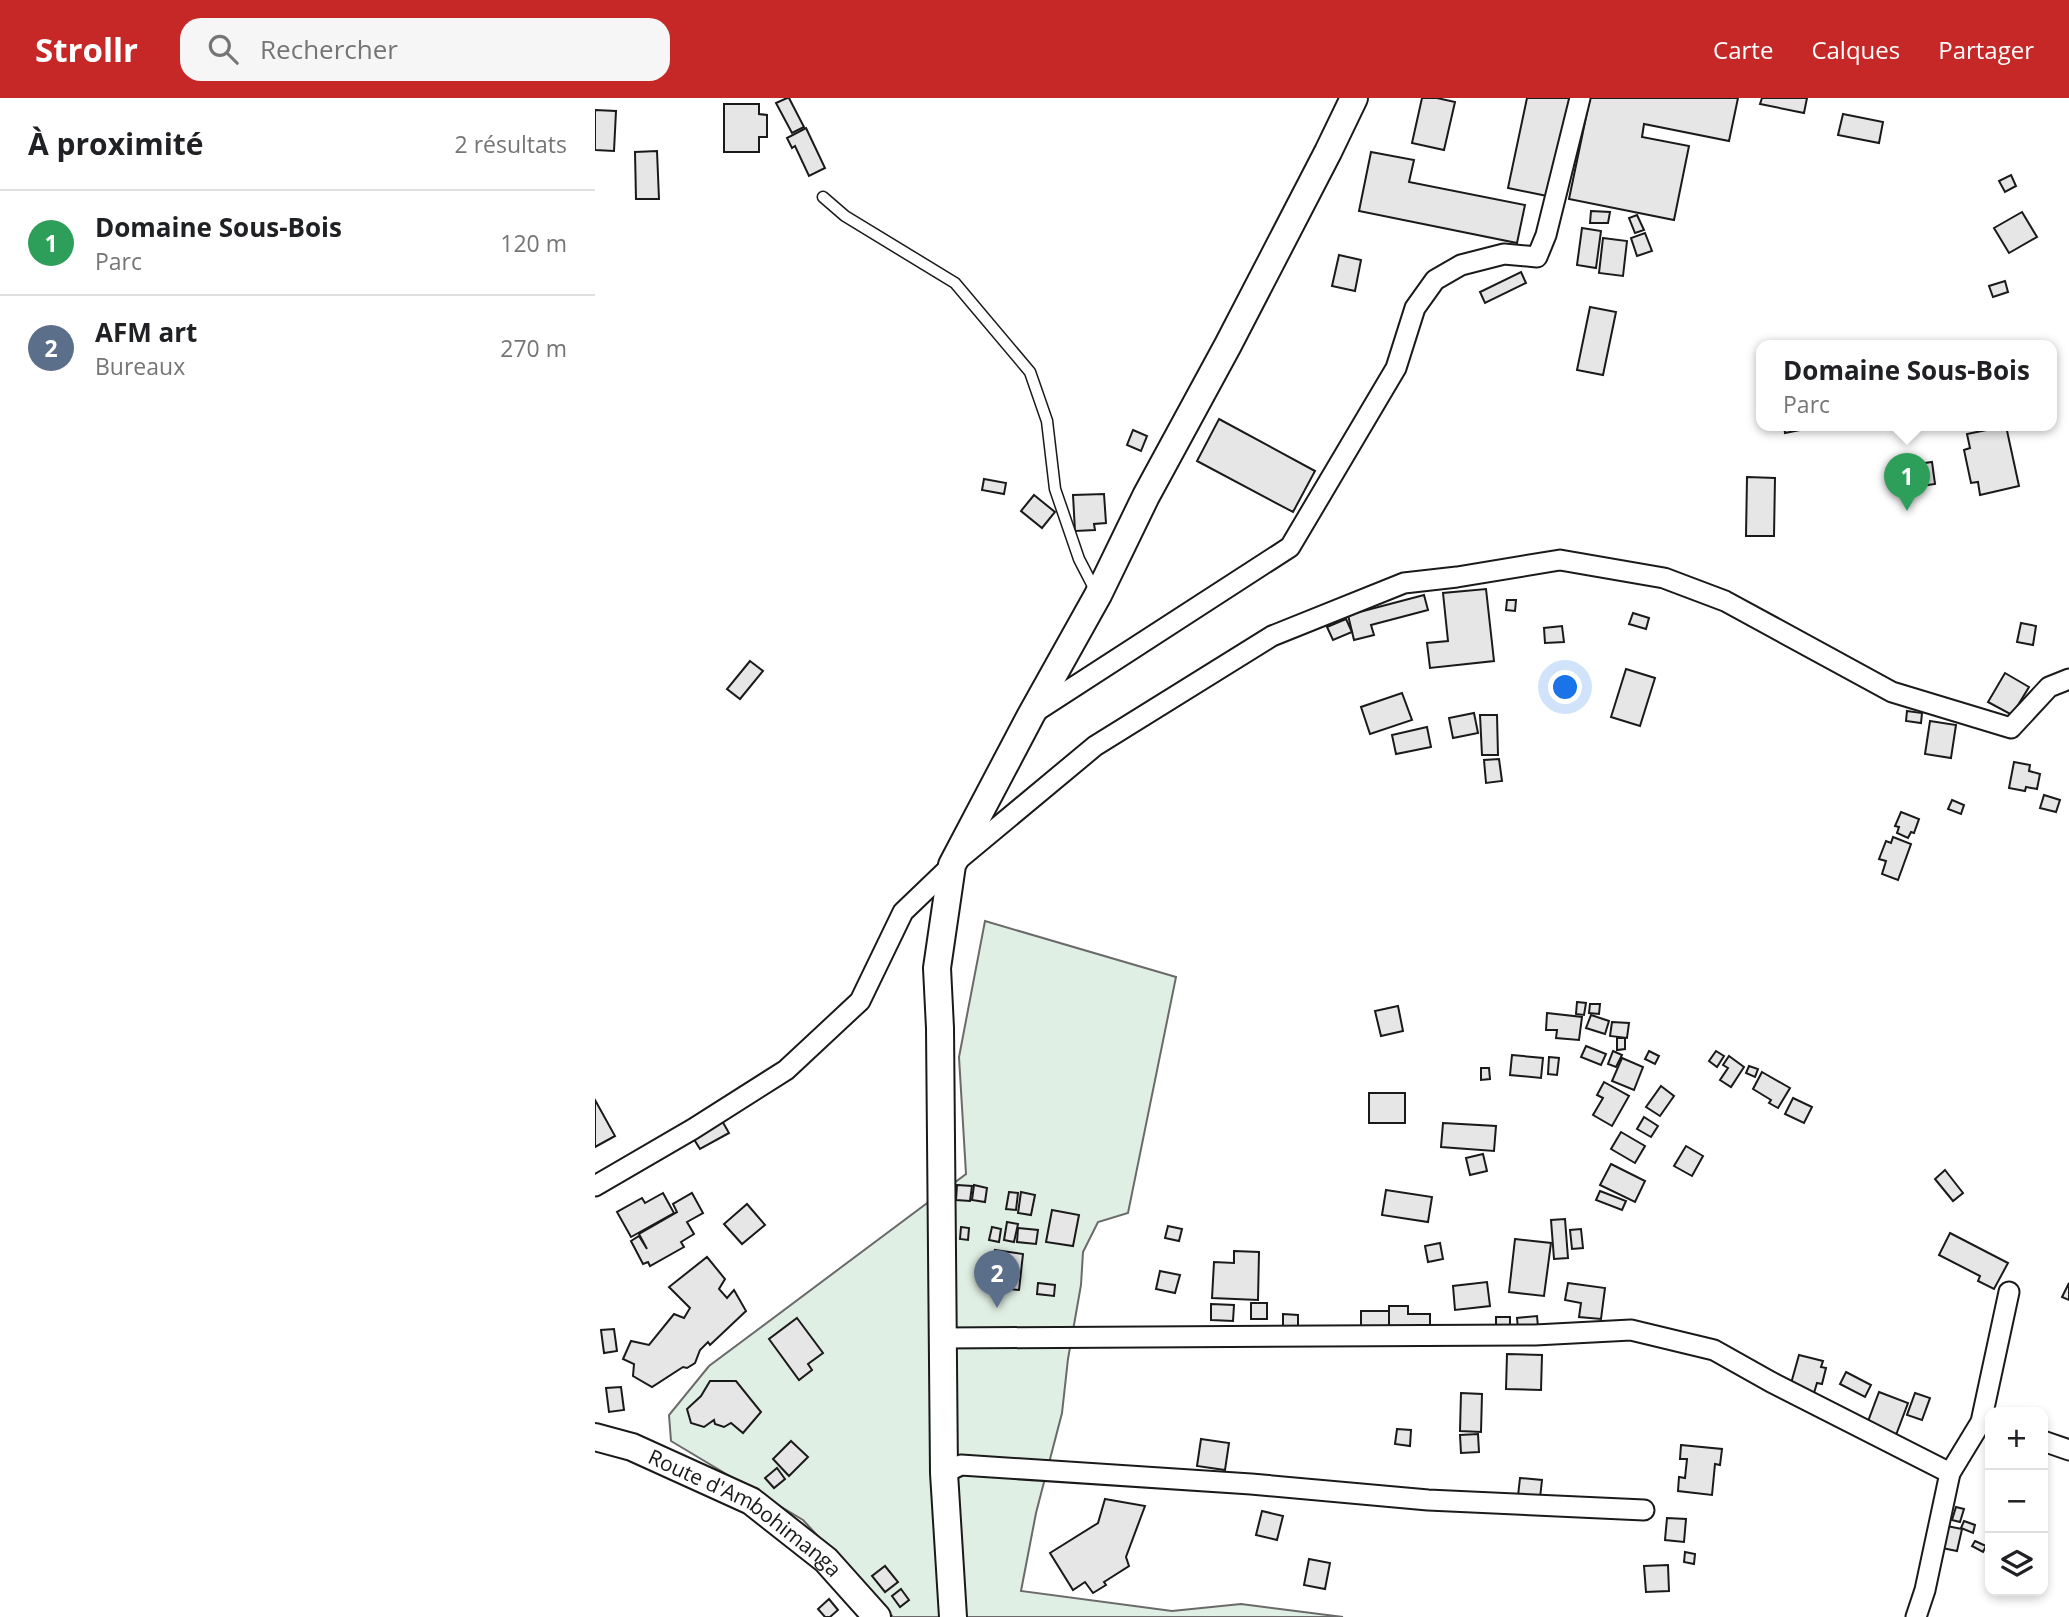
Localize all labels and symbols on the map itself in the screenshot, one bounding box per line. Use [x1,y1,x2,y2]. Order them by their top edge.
pin: 1 [1884,453,1930,511]
your location [1548,670,1582,704]
pin: 2 [974,1250,1020,1308]
street label: Route d'Ambohimanga [644,1442,848,1583]

